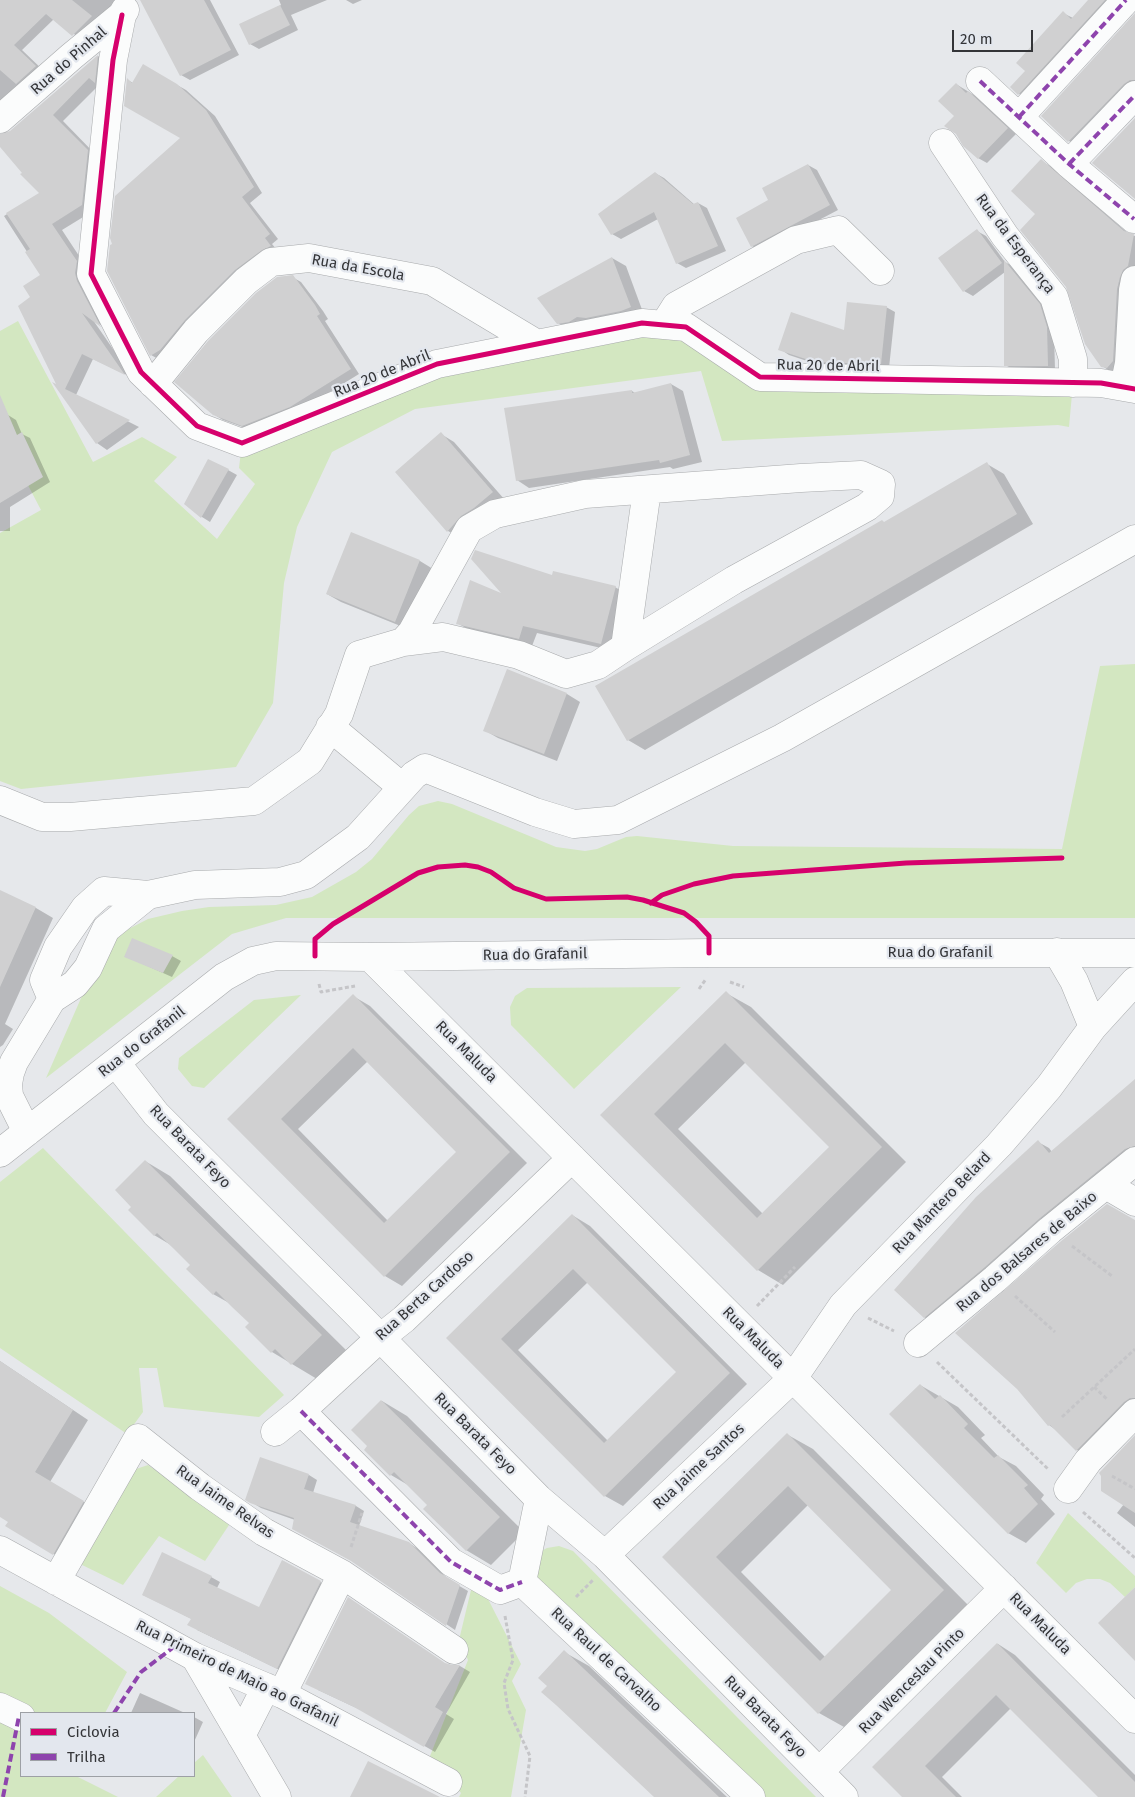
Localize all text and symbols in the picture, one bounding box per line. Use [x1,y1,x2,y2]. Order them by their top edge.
scale bar [955,20,1036,52]
street label: Rua do Pinhal [27,23,111,99]
text: 20 m [960,30,993,48]
street label: Rua da Esperança [972,190,1058,298]
street label: Rua da Escola [310,251,406,285]
street label: Rua 20 de Abril [331,346,433,402]
street label: Rua 20 de Abril [776,356,880,376]
street label: Rua do Grafanil [888,944,992,962]
street label: Rua do Grafanil [482,945,588,965]
street label: Rua do Grafanil [95,1003,189,1081]
street label: Rua Maluda [431,1017,501,1087]
street label: Rua Barata Feyo [146,1101,234,1193]
street label: Rua Mantero Belard [889,1149,995,1257]
street label: Rua dos Balsares de Baixo [953,1188,1101,1316]
street label: Rua Berta Cardoso [372,1247,478,1345]
street label: Rua Maluda [718,1303,788,1373]
street label: Rua Barata Feyo [430,1389,520,1479]
street label: Rua Jaime Santos [650,1420,748,1514]
street label: Rua Jaime Relvas [173,1462,277,1542]
street label: Rua Maluda [1005,1589,1075,1659]
street label: Rua Raul de Carvalho [547,1604,665,1716]
street label: Rua Primeiro de Maio ao Grafanil [133,1617,341,1731]
street label: Rua Wenceslau Pinto [855,1624,969,1738]
street label: Rua Barata Feyo [720,1672,810,1762]
legend [20,1712,195,1777]
text: Ciclovia [67,1723,120,1741]
text: Trilha [67,1748,106,1766]

